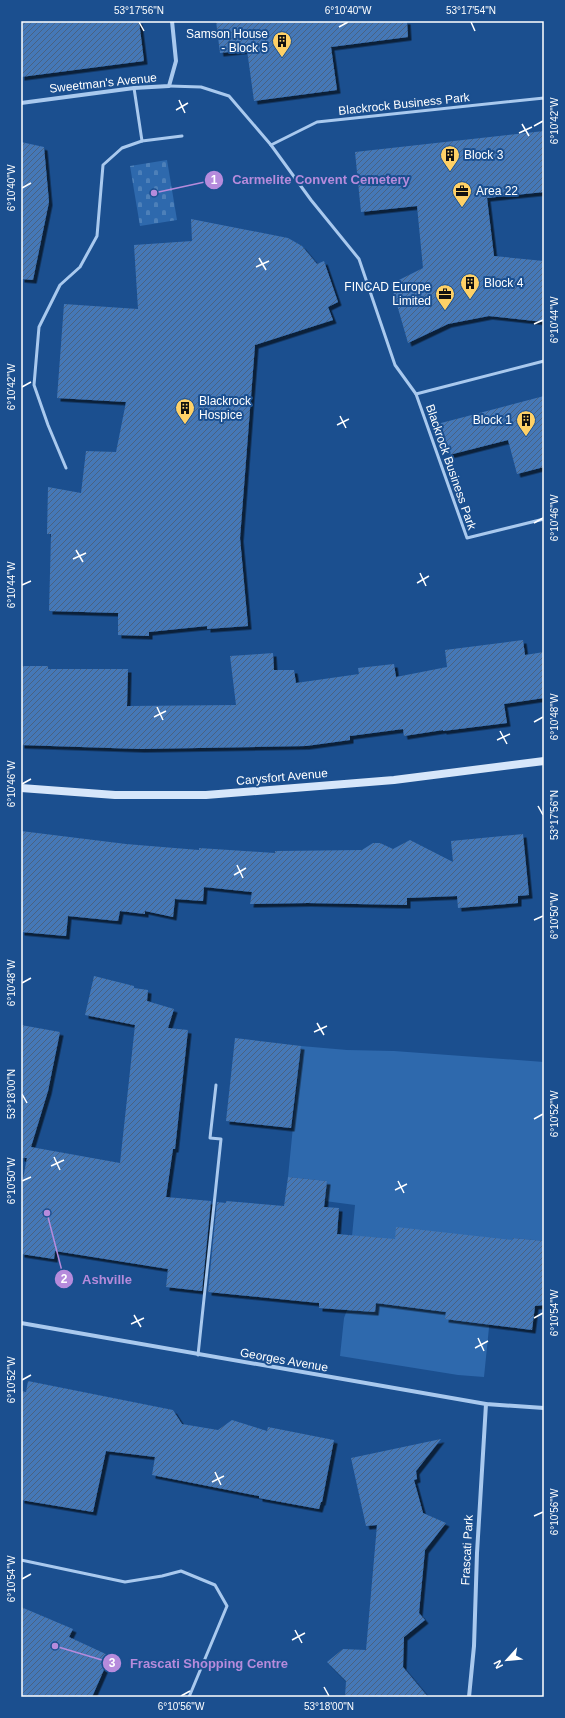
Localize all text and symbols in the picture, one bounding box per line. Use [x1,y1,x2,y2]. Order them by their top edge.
text: 53°17'56"N [114,5,164,16]
text: 6°10'40"W [325,5,372,16]
text: 53°17'54"N [446,5,496,16]
place label: Samson House - Block 5 [186,27,268,55]
building icon: Samson House - Block 5 [271,30,293,58]
street label: Sweetman's Avenue [48,70,158,96]
street label: Blackrock Business Park [338,90,471,118]
text: 6°10'42"W [549,97,560,144]
building icon: Block 3 [439,144,461,172]
place label: Block 3 [464,148,504,162]
text: 6°10'40"W [6,164,17,211]
callout: Carmelite Convent Cemetery [204,167,417,192]
text: Carmelite Convent Cemetery [232,172,411,187]
text: 1 [211,173,218,187]
office icon: Area 22 [451,180,473,208]
place label: Area 22 [476,184,518,198]
building icon: Block 4 [459,272,481,300]
place label: Block 4 [484,276,524,290]
place label: FINCAD Europe Limited [344,280,431,308]
office icon: FINCAD Europe Limited [434,283,456,311]
text: 6°10'44"W [549,296,560,343]
text: 6°10'42"W [6,363,17,410]
place label: Blackrock Hospice [199,394,252,422]
building icon: Blackrock Hospice [174,397,196,425]
street label: Blackrock Business Park [423,402,479,533]
building icon: Block 1 [515,409,537,437]
place label: Block 1 [473,413,512,427]
text: 6°10'46"W [549,494,560,541]
text: 6°10'44"W [6,561,17,608]
text: 6°10'48"W [549,693,560,740]
text: 6°10'46"W [6,760,17,807]
street label: Carysfort Avenue [236,766,329,788]
text: 53°17'56"N [549,790,560,840]
text: 6°10'50"W [549,892,560,939]
text: 6°10'48"W [6,959,17,1006]
text: 53°18'00"N [6,1069,17,1119]
text: 6°10'52"W [549,1090,560,1137]
text: 6°10'50"W [6,1157,17,1204]
callout: Ashville [54,1266,140,1291]
text: 2 [61,1272,68,1286]
text: Ashville [82,1272,132,1287]
text: 6°10'54"W [549,1289,560,1336]
street label: Georges Avenue [239,1345,329,1375]
text: 6°10'52"W [6,1356,17,1403]
text: 6°10'56"W [549,1488,560,1535]
street label: Frascati Park [458,1513,476,1586]
text: 6°10'54"W [6,1555,17,1602]
north arrow [487,1640,527,1680]
callout: Frascati Shopping Centre [102,1651,296,1676]
text: 3 [109,1656,116,1670]
text: Frascati Shopping Centre [130,1656,288,1671]
text: N [491,1658,505,1671]
text: 6°10'56"W [158,1701,205,1712]
text: 53°18'00"N [304,1701,354,1712]

